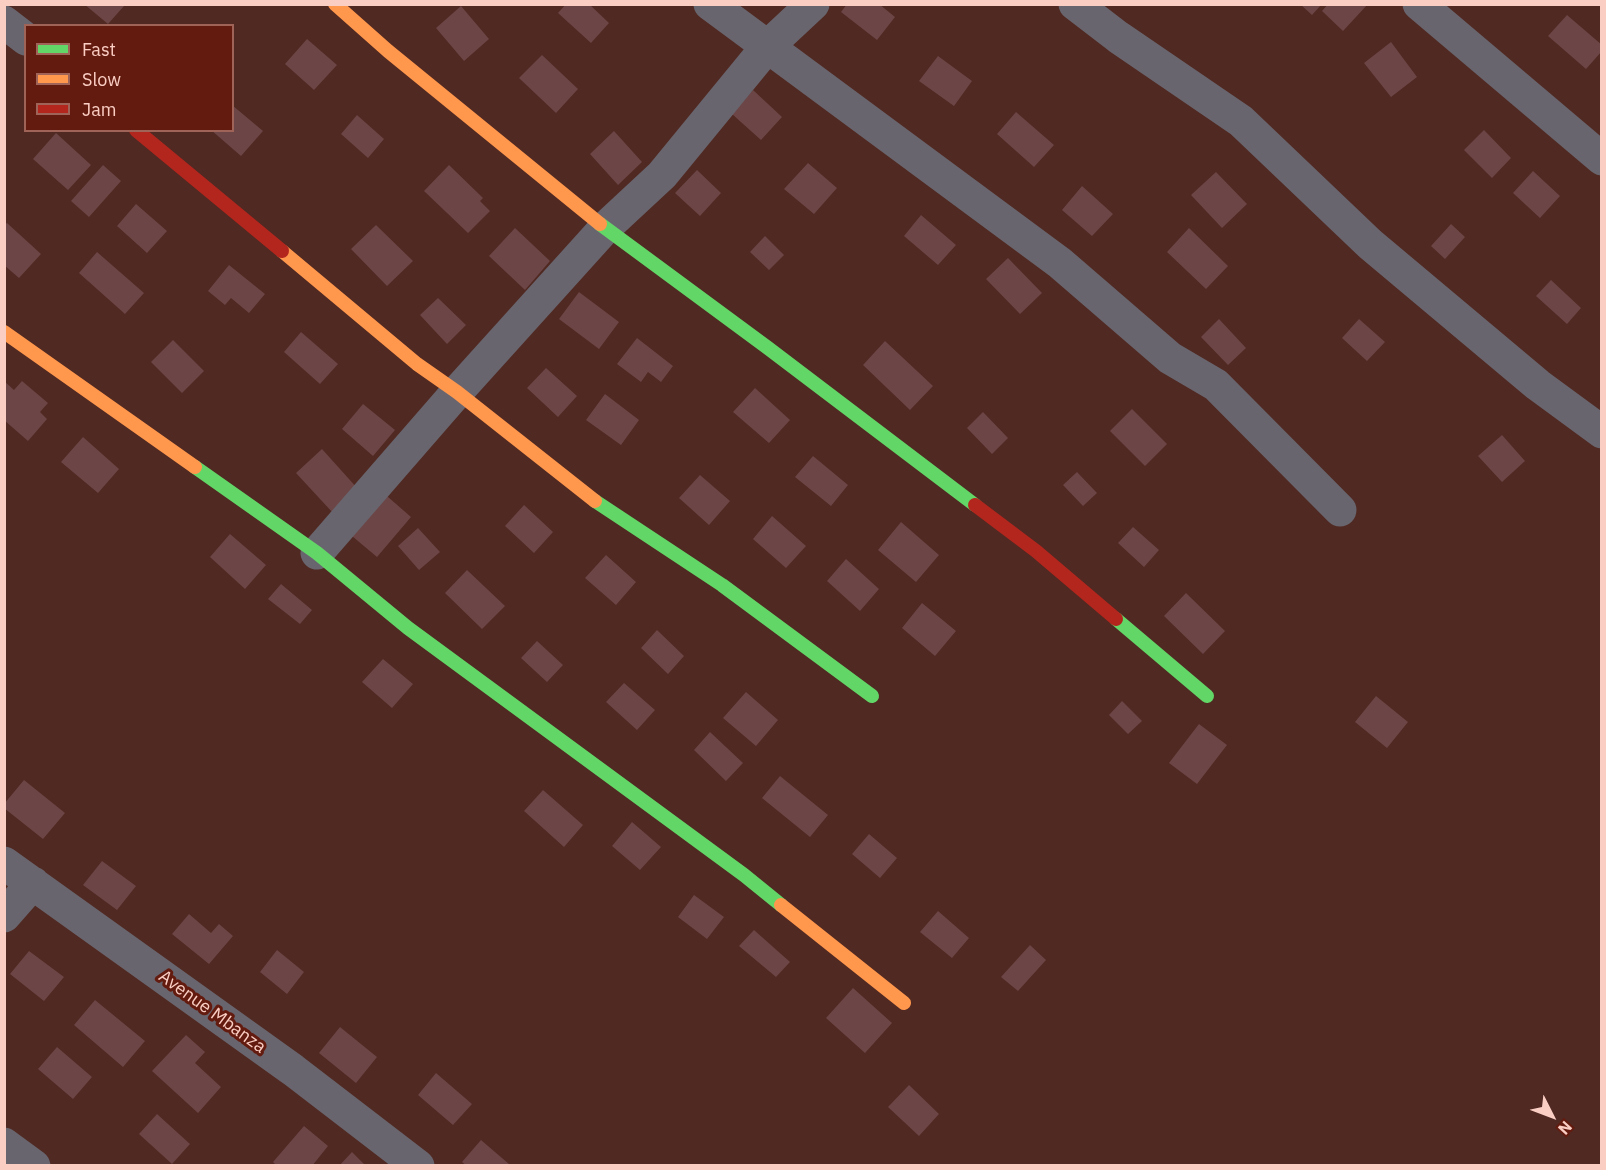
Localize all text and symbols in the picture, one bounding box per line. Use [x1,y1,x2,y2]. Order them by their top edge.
legend [24,24,234,132]
text: Fast [82,38,116,61]
text: Slow [82,68,121,91]
text: Jam [82,98,117,121]
street label: Avenue Mbanza [154,966,270,1058]
north arrow [1522,1086,1582,1146]
text: N [1554,1117,1577,1139]

